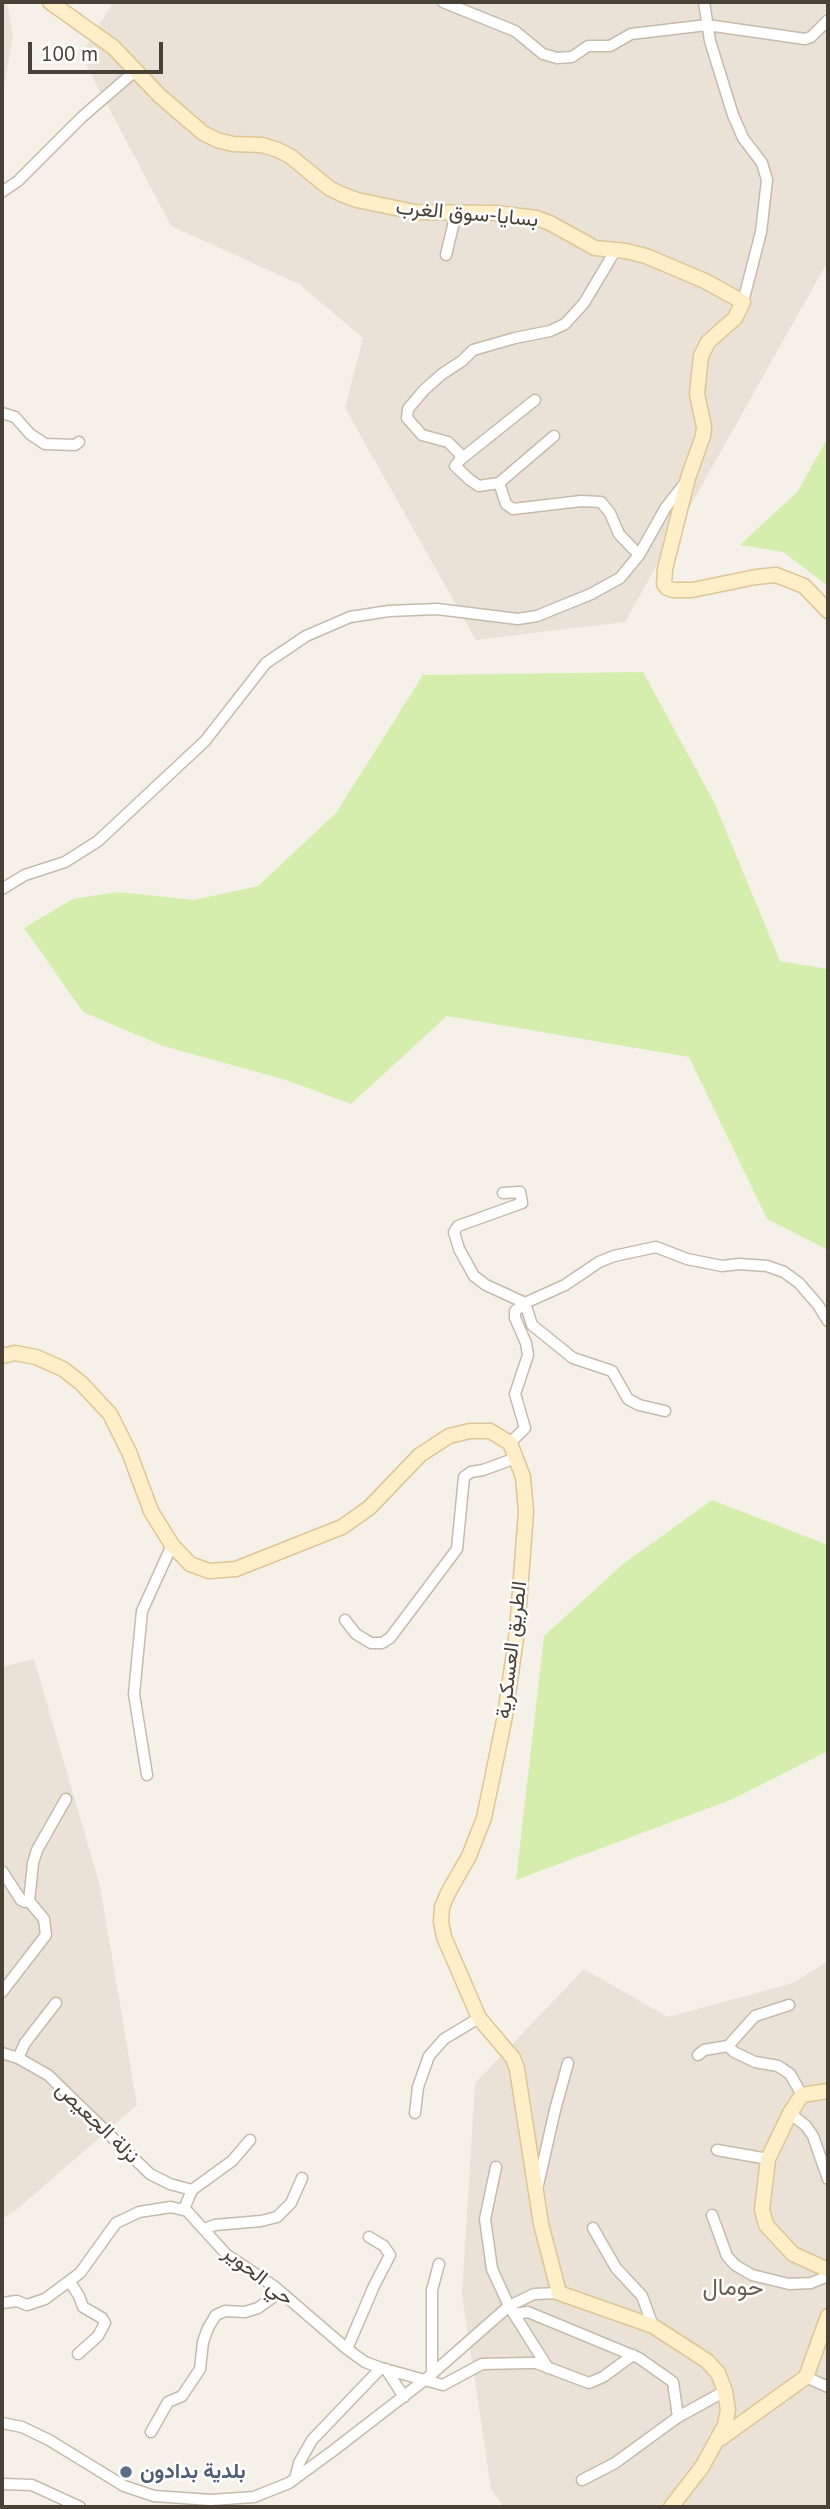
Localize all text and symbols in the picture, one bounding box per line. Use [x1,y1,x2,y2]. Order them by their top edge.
scale bar [32,28,166,72]
text: 100 m [41,40,98,67]
street label: بسايا-سوق الغرب [395,195,539,233]
street label: الطريق العسكرية [491,1580,533,1720]
street label: نزلة الجعيص [50,2077,144,2169]
street label: حي الحوير [217,2240,299,2312]
district label: حومال [702,2274,764,2302]
place label: بلدية بدادون [140,2459,246,2485]
marker: بلدية بدادون [118,2464,134,2480]

